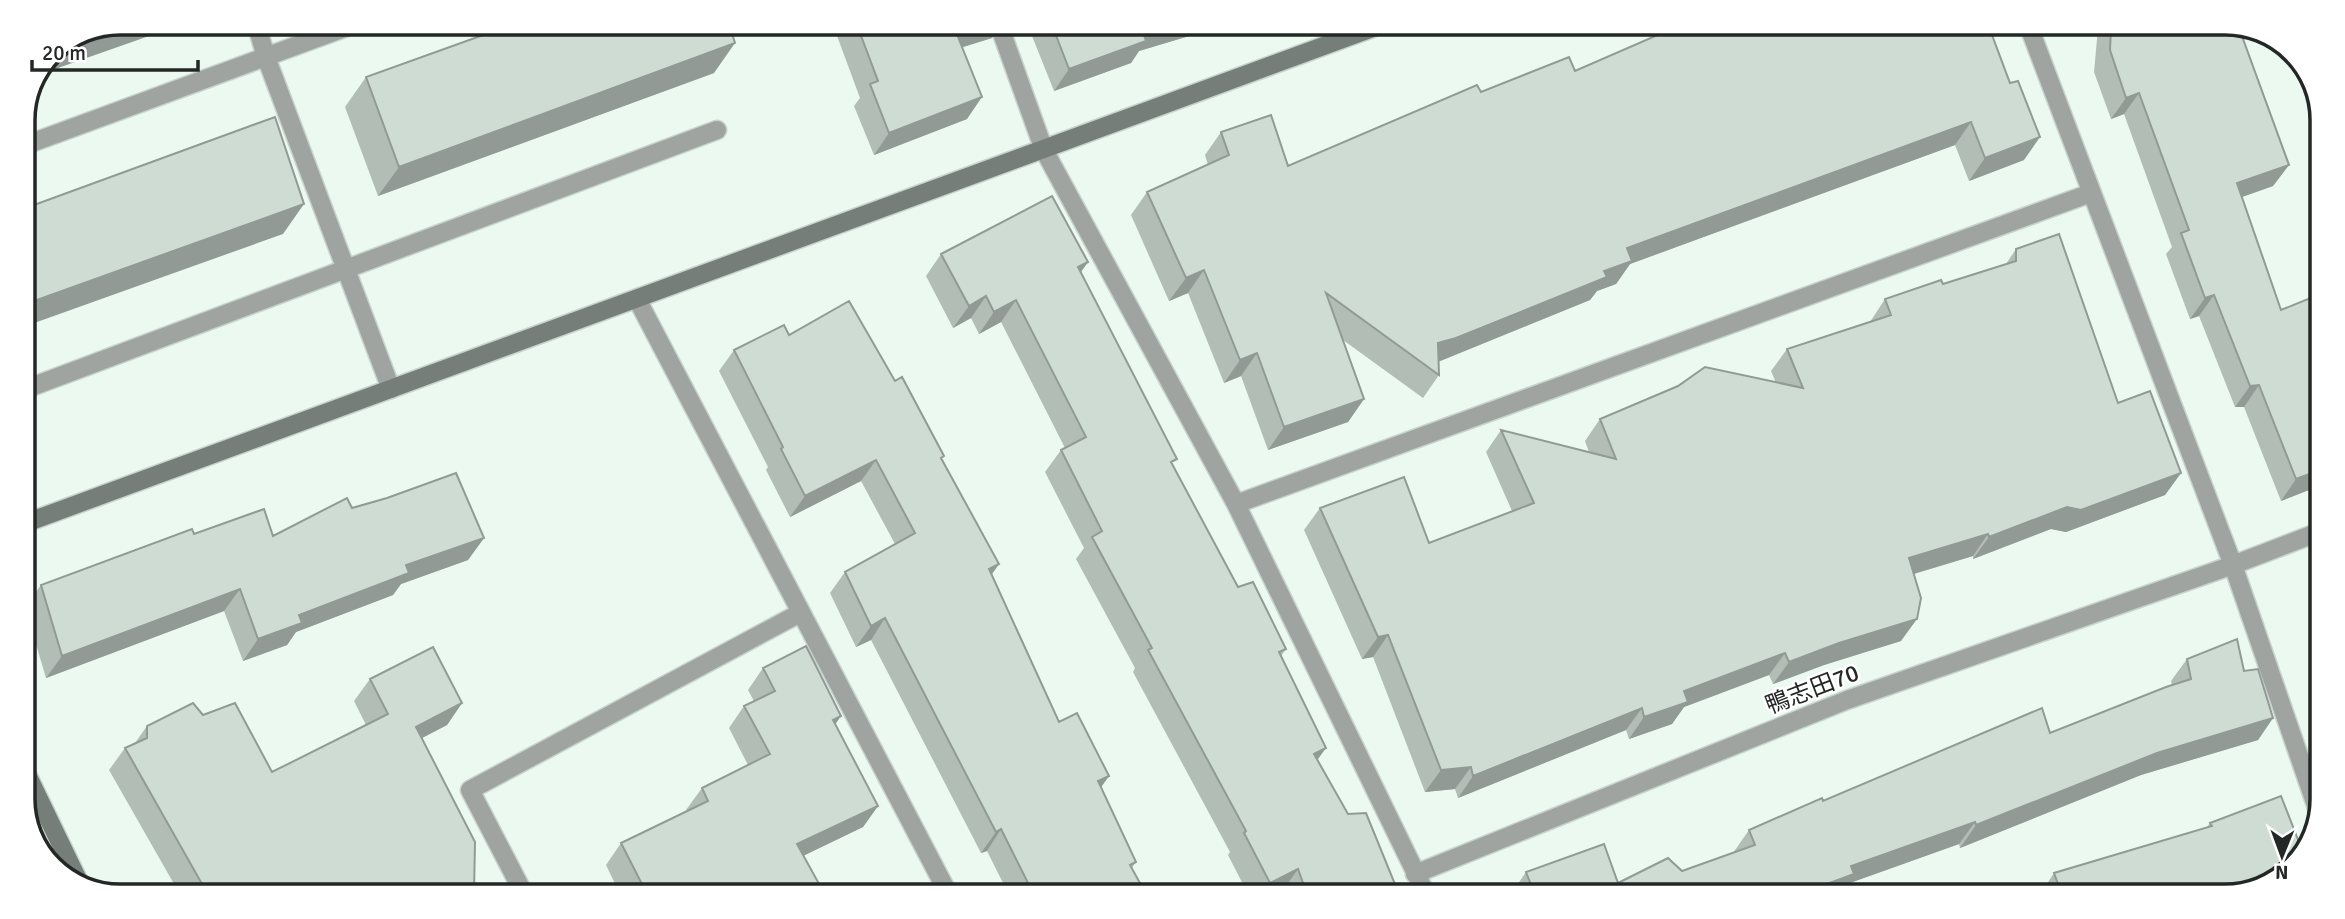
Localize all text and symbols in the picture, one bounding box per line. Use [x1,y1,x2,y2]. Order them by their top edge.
scale bar [32,28,198,72]
text: 20 m [42,40,86,66]
street label: 鴨志田70 [1761,657,1863,721]
north arrow [2247,821,2317,891]
text: N [2275,860,2289,884]

